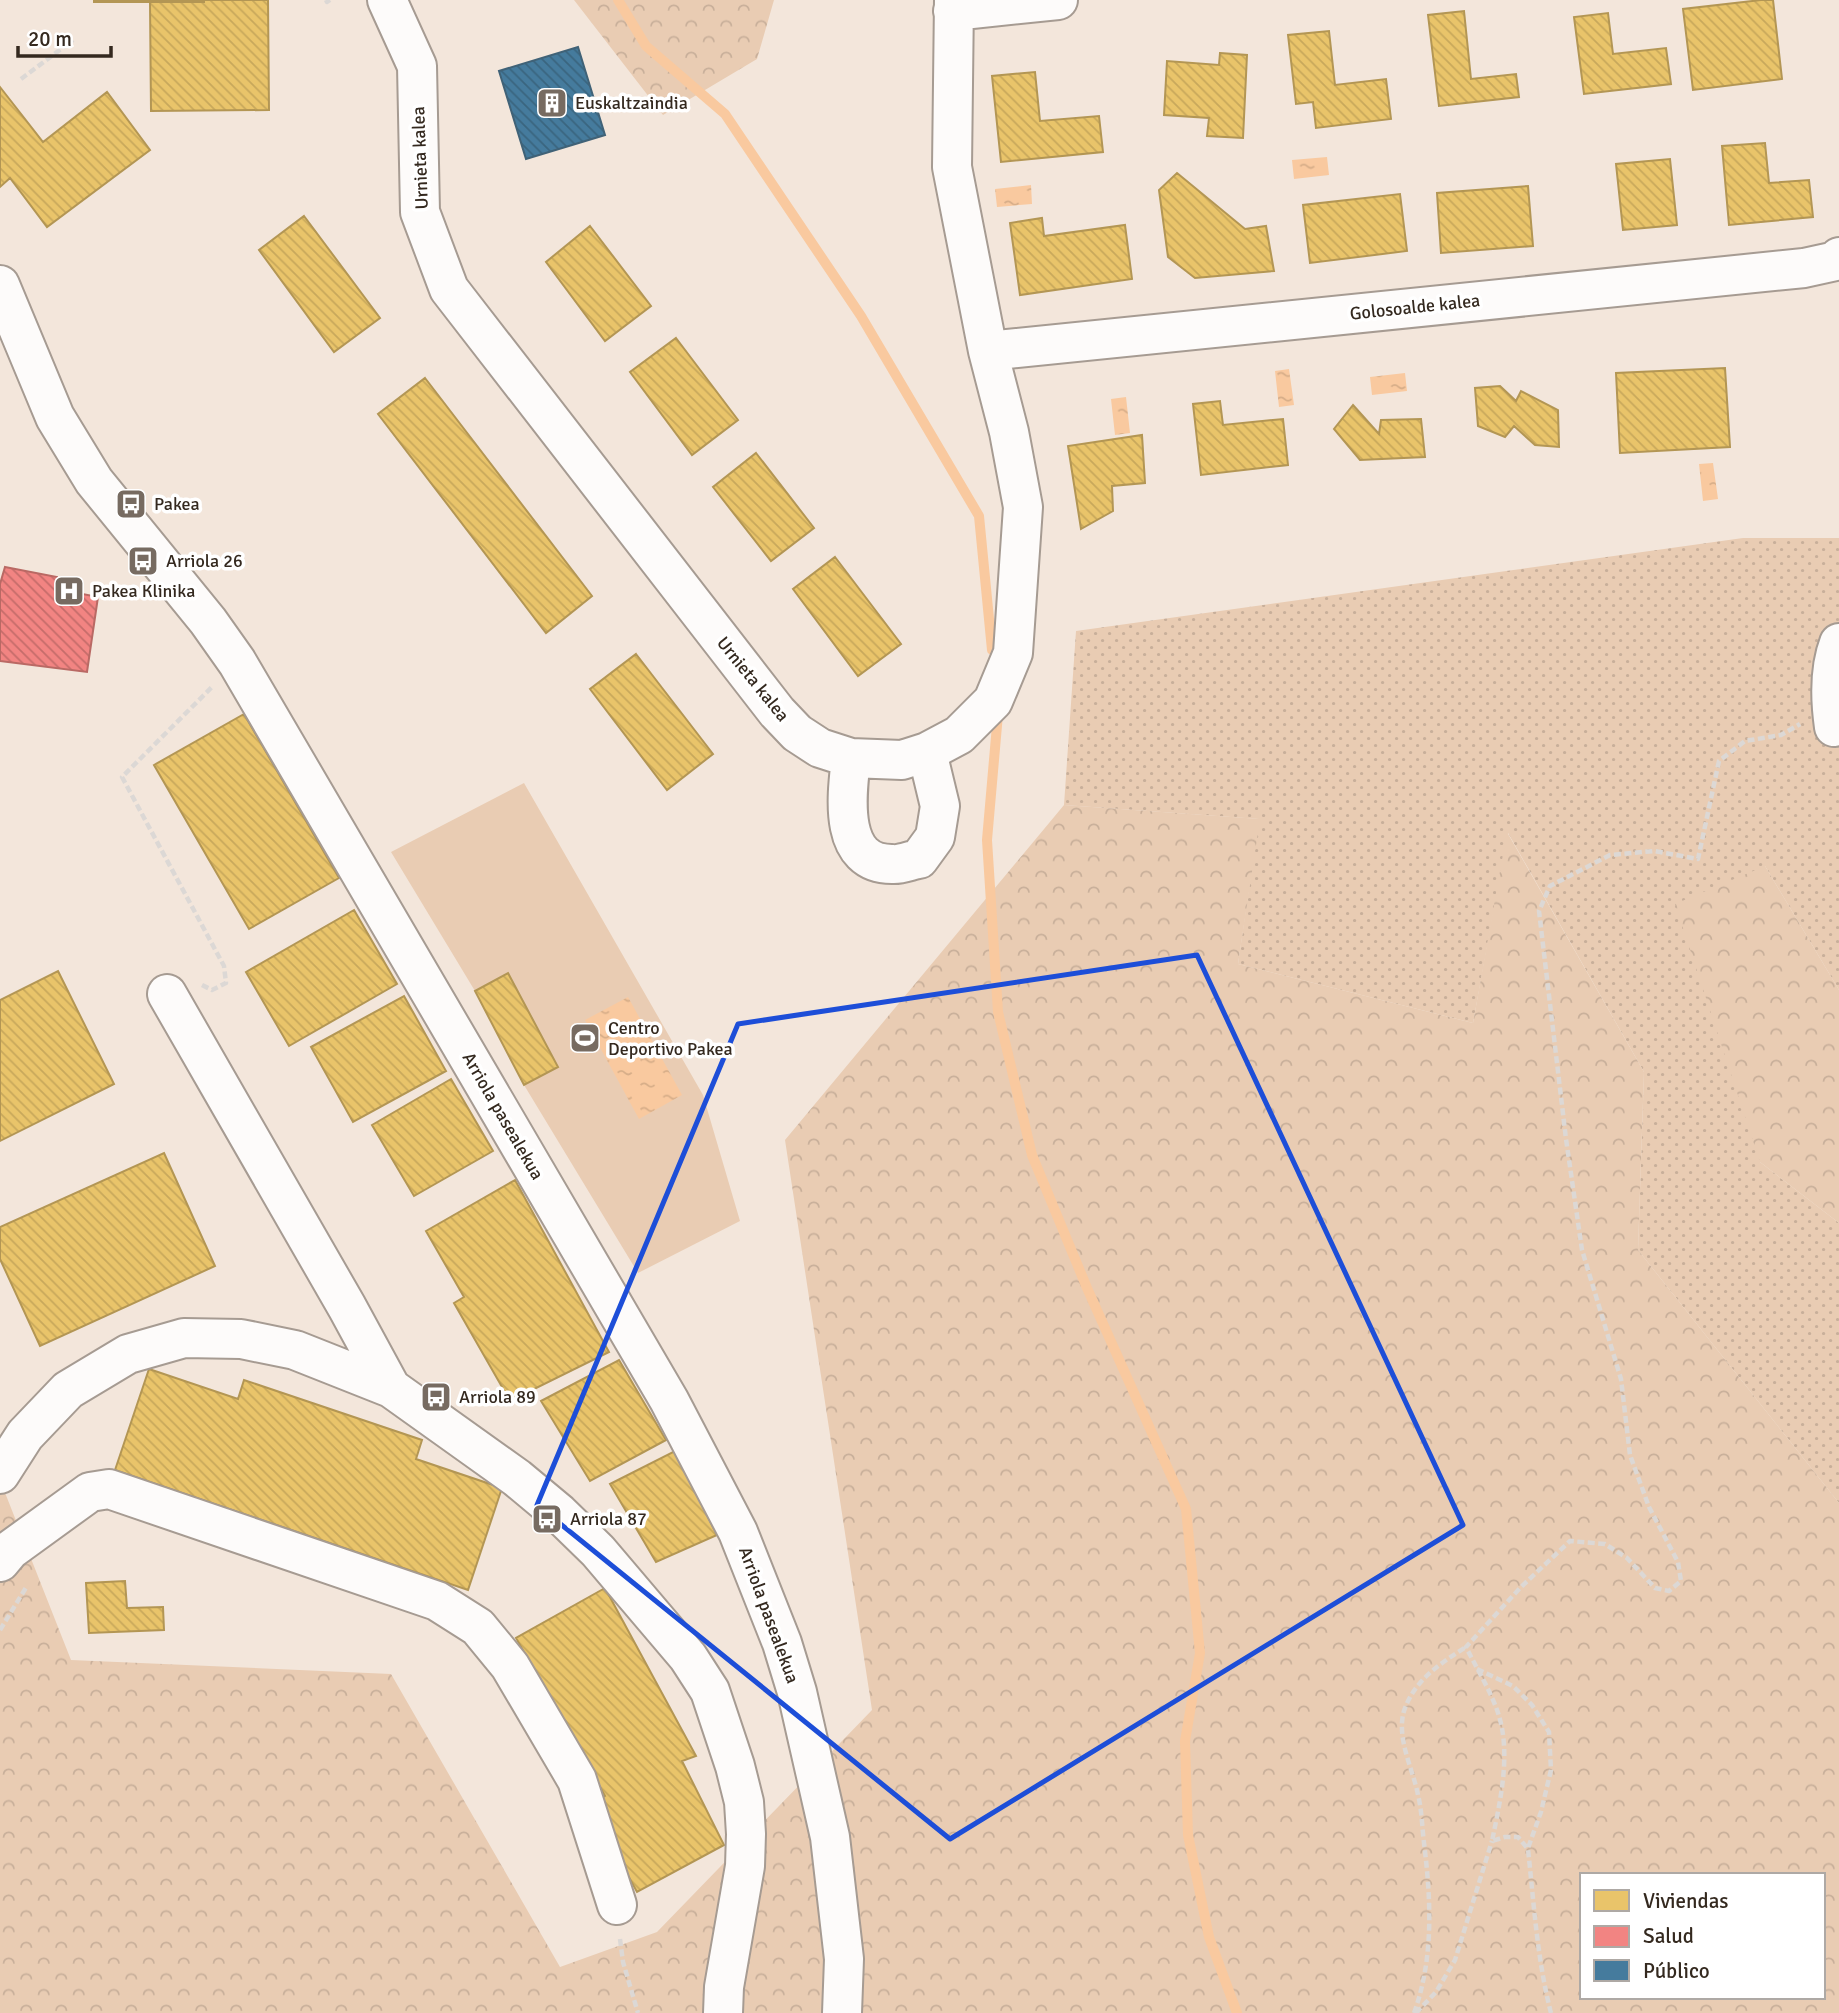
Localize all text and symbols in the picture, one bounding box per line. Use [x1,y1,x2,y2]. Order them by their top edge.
scale bar [18,14,110,58]
text: 20 m [28,26,72,52]
building icon: Euskaltzaindia [535,86,569,120]
place label: Euskaltzaindia [575,92,688,114]
street label: Urnieta kalea [407,106,433,210]
street label: Golosoalde kalea [1349,289,1481,325]
bus stop icon: Pakea [114,487,148,521]
place label: Pakea [154,493,200,515]
bus stop icon: Arriola 26 [126,544,160,578]
place label: Arriola 26 [166,550,243,572]
hospital icon: Pakea Klinika [52,574,86,608]
place label: Pakea Klinika [92,580,195,602]
street label: Urnieta kalea [712,632,794,726]
place label: Centro Deportivo Pakea [608,1017,733,1060]
sports icon: Centro Deportivo Pakea [568,1021,602,1055]
street label: Arriola pasealekua [458,1048,548,1184]
bus stop icon: Arriola 89 [419,1380,453,1414]
place label: Arriola 89 [459,1386,536,1408]
bus stop icon: Arriola 87 [530,1502,564,1536]
place label: Arriola 87 [570,1508,647,1530]
street label: Arriola pasealekua [734,1544,804,1686]
legend [1580,1873,1825,1999]
text: Viviendas [1643,1888,1728,1914]
text: Salud [1643,1923,1694,1949]
text: Público [1643,1958,1710,1984]

